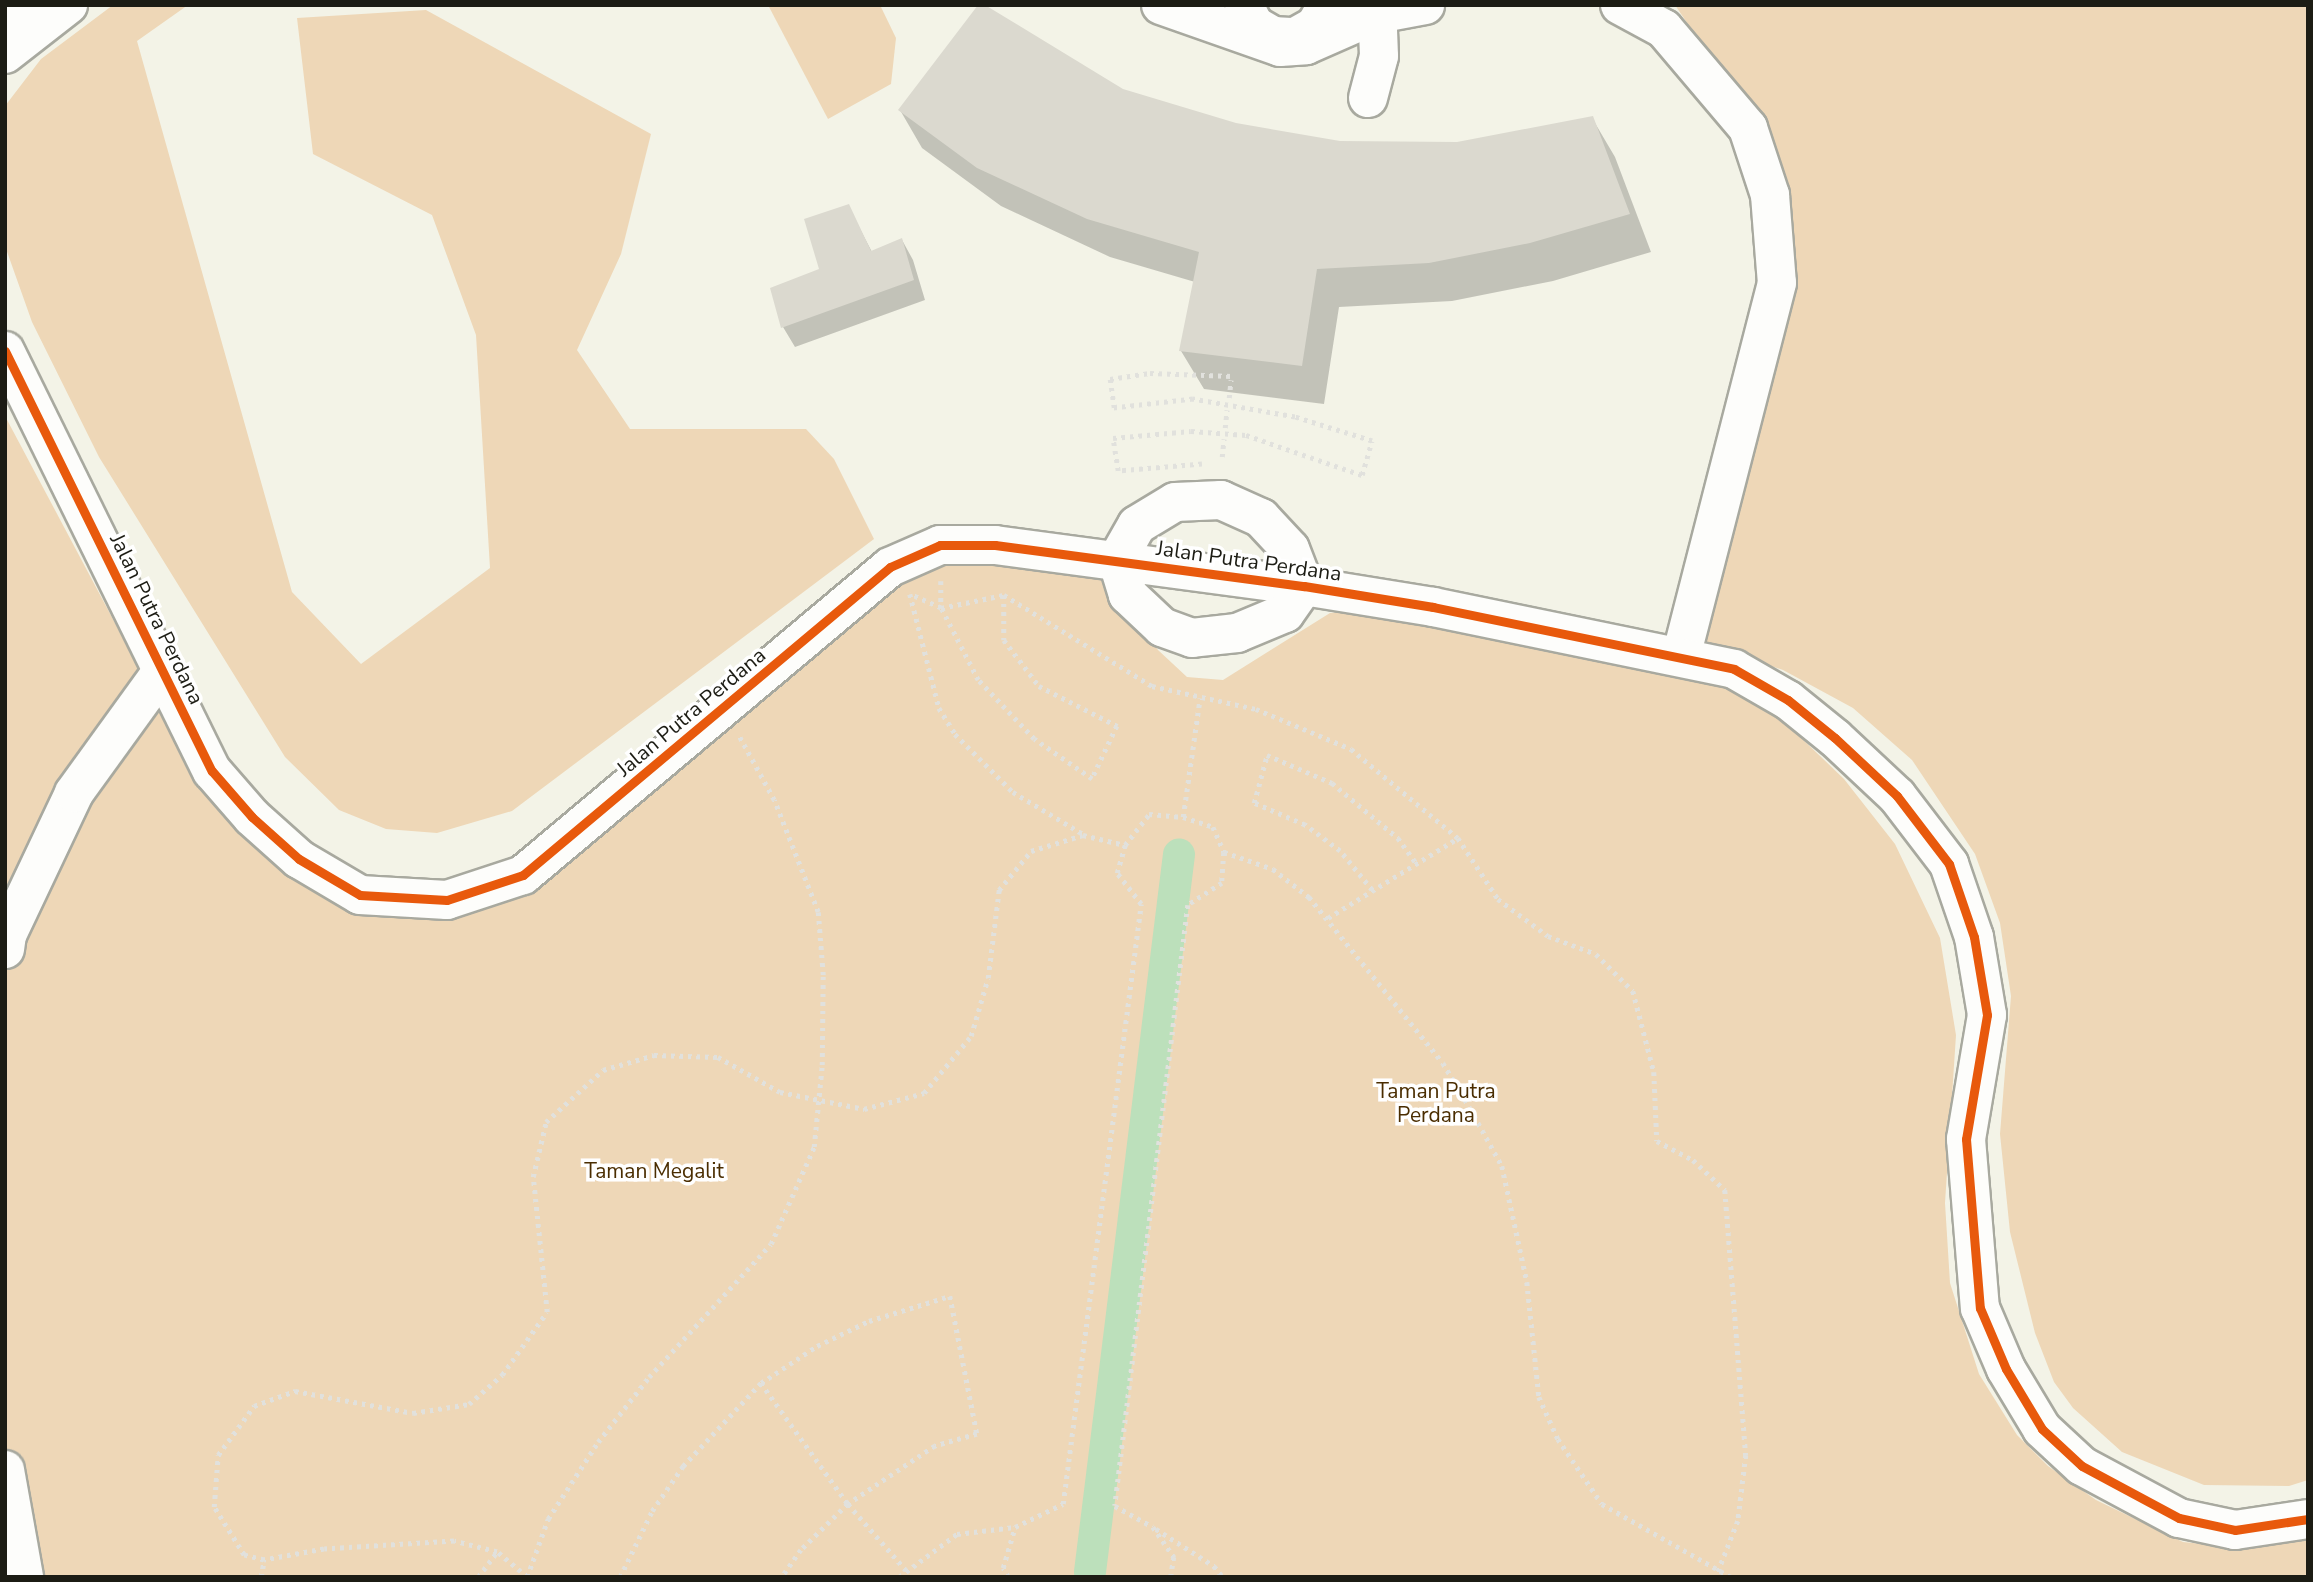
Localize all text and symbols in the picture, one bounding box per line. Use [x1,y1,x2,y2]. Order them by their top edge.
street label: Jalan Putra Perdana [105,530,209,708]
street label: Jalan Putra Perdana [1155,536,1343,586]
street label: Jalan Putra Perdana [611,642,771,782]
park label: Taman Putra Perdana [1376,1078,1496,1128]
park label: Taman Megalit [584,1158,724,1184]

